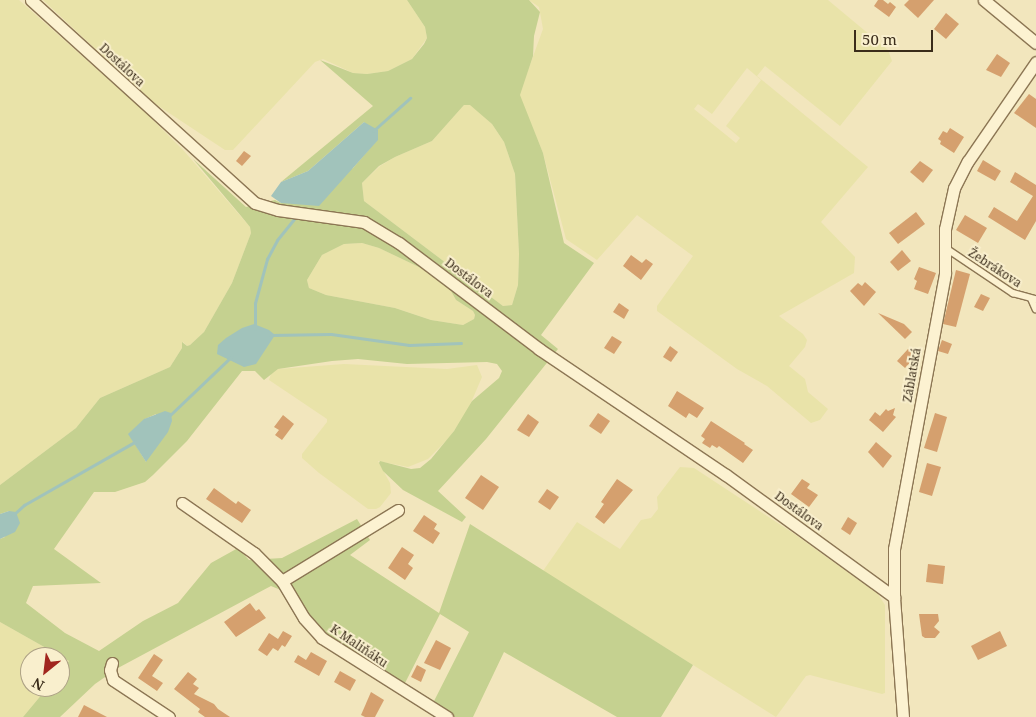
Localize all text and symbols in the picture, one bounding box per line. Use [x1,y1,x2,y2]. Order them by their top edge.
scale bar [856,20,935,52]
text: 50 m [862,29,897,49]
street label: Dostálova [96,41,148,89]
street label: Žebrákova [966,245,1024,291]
street label: Dostálova [442,255,496,301]
street label: Záblatská [900,347,924,403]
street label: Dostálova [772,489,826,533]
street label: K Maliňáku [328,622,390,670]
north arrow [20,647,70,697]
text: N [29,674,47,696]

